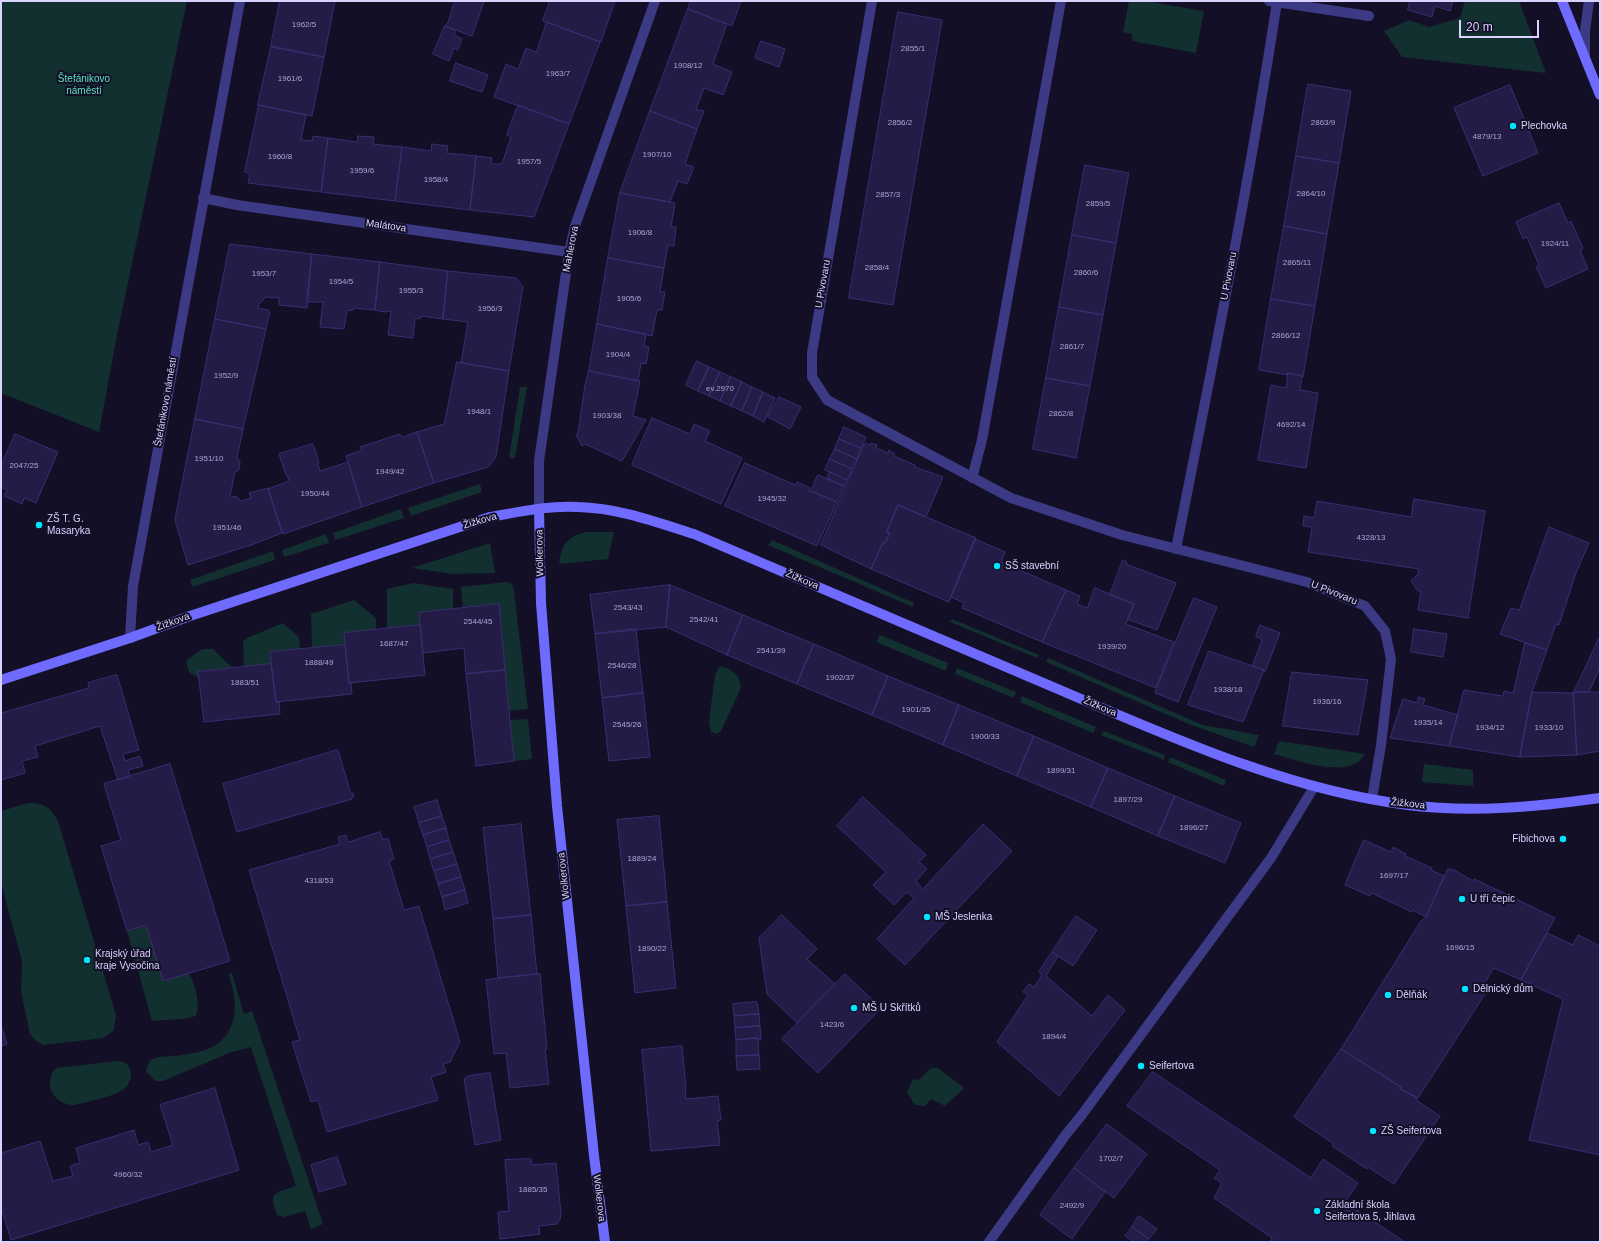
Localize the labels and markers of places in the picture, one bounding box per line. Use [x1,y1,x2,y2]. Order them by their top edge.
place label: Plechovka [1521,120,1567,132]
marker: Plechovka [1508,121,1518,131]
place label: ZŠ T. G. Masaryka [47,513,90,536]
marker: ZŠ T. G. Masaryka [34,520,44,530]
place label: SŠ stavební [1005,560,1059,572]
marker: SŠ stavební [992,561,1002,571]
place label: Fibichova [1512,833,1555,845]
marker: Fibichova [1558,834,1568,844]
place label: U tří čepic [1470,893,1515,905]
marker: U tří čepic [1457,894,1467,904]
place label: MŠ Jeslenka [935,911,992,923]
marker: MŠ Jeslenka [922,912,932,922]
place label: Krajský úřad kraje Vysočina [95,948,160,972]
marker: Krajský úřad kraje Vysočina [82,955,92,965]
place label: Dělnický dům [1473,983,1533,995]
marker: Dělnický dům [1460,984,1470,994]
place label: Dělňák [1396,989,1427,1001]
marker: Dělňák [1383,990,1393,1000]
place label: MŠ U Skřítků [862,1002,921,1014]
marker: MŠ U Skřítků [849,1003,859,1013]
place label: Seifertova [1149,1060,1194,1072]
marker: Seifertova [1136,1061,1146,1071]
place label: ZŠ Seifertova [1381,1125,1442,1137]
marker: ZŠ Seifertova [1368,1126,1378,1136]
place label: Základní škola Seifertova 5, Jihlava [1325,1199,1415,1222]
marker: Základní škola Seifertova 5, Jihlava [1312,1206,1322,1216]

